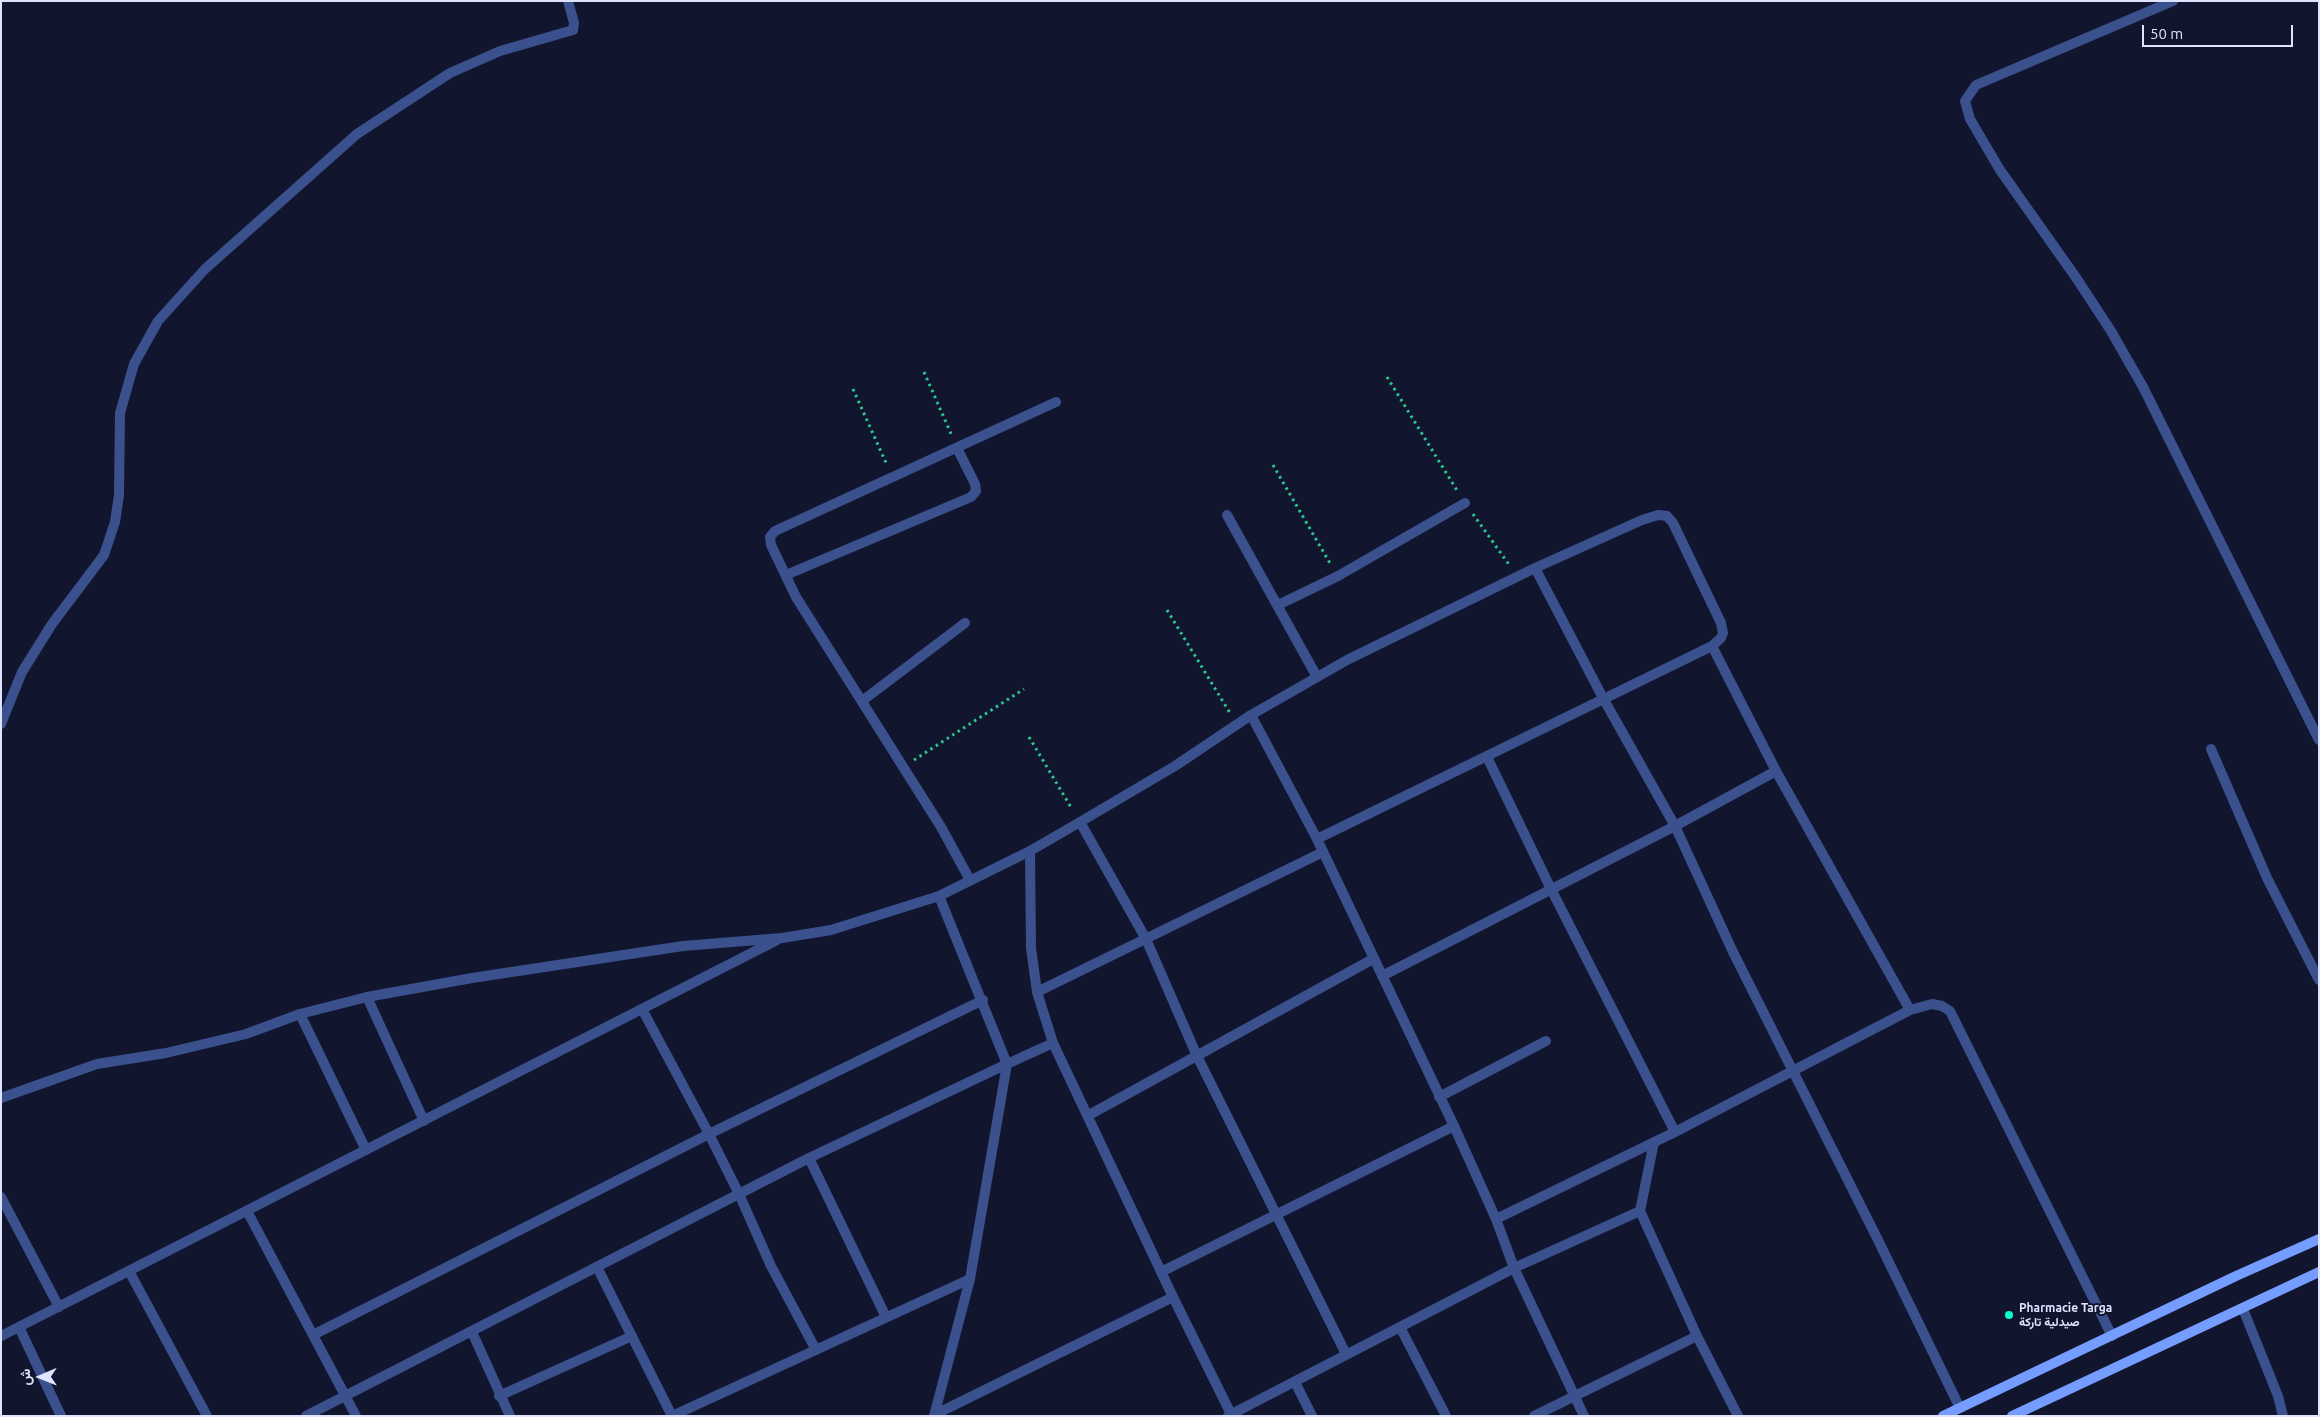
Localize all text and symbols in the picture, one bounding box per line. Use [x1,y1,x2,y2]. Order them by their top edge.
scale bar [2145,15,2296,47]
text: 50 m [2150,25,2183,42]
place label: Pharmacie Targa صيدلية تاركة [2019,1301,2112,1329]
marker: Pharmacie Targa صيدلية تاركة [2003,1309,2015,1321]
north arrow [15,1352,65,1402]
text: ش [17,1369,33,1386]

